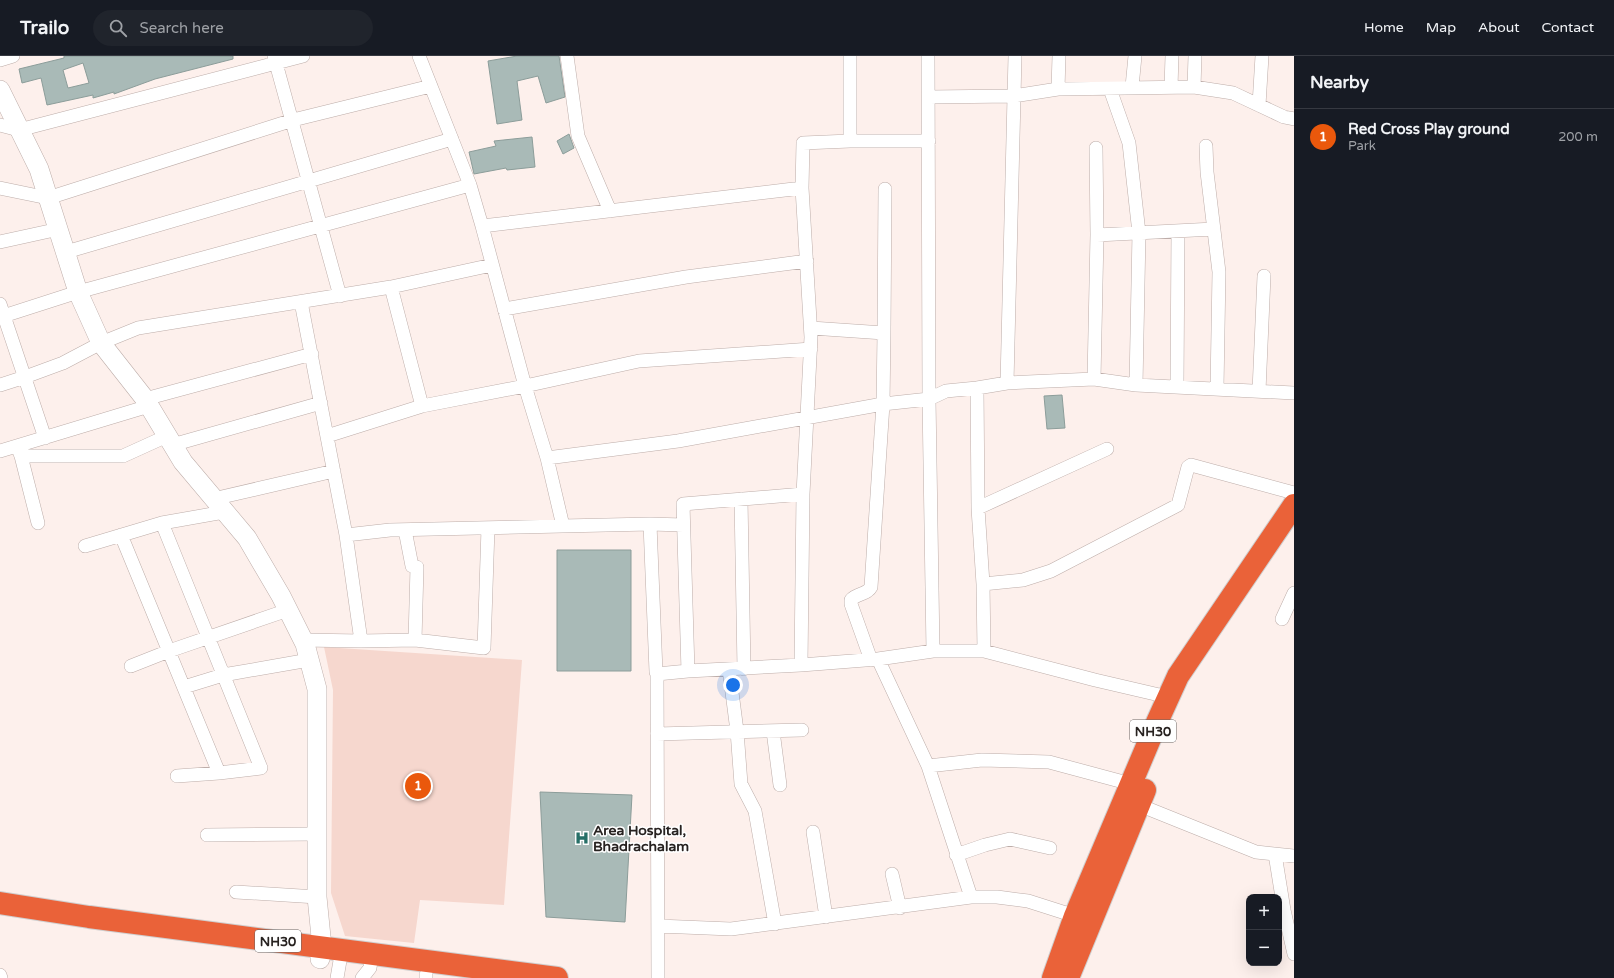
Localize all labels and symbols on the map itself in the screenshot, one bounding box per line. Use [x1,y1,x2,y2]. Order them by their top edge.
your location [723,675,743,695]
road number: NH30 [1130,720,1176,742]
pin: 1 [405,771,431,801]
place label: Area Hospital, Bhadrachalam [593,822,689,855]
hospital icon: Area Hospital, Bhadrachalam [574,830,590,846]
road number: NH30 [255,930,301,952]

